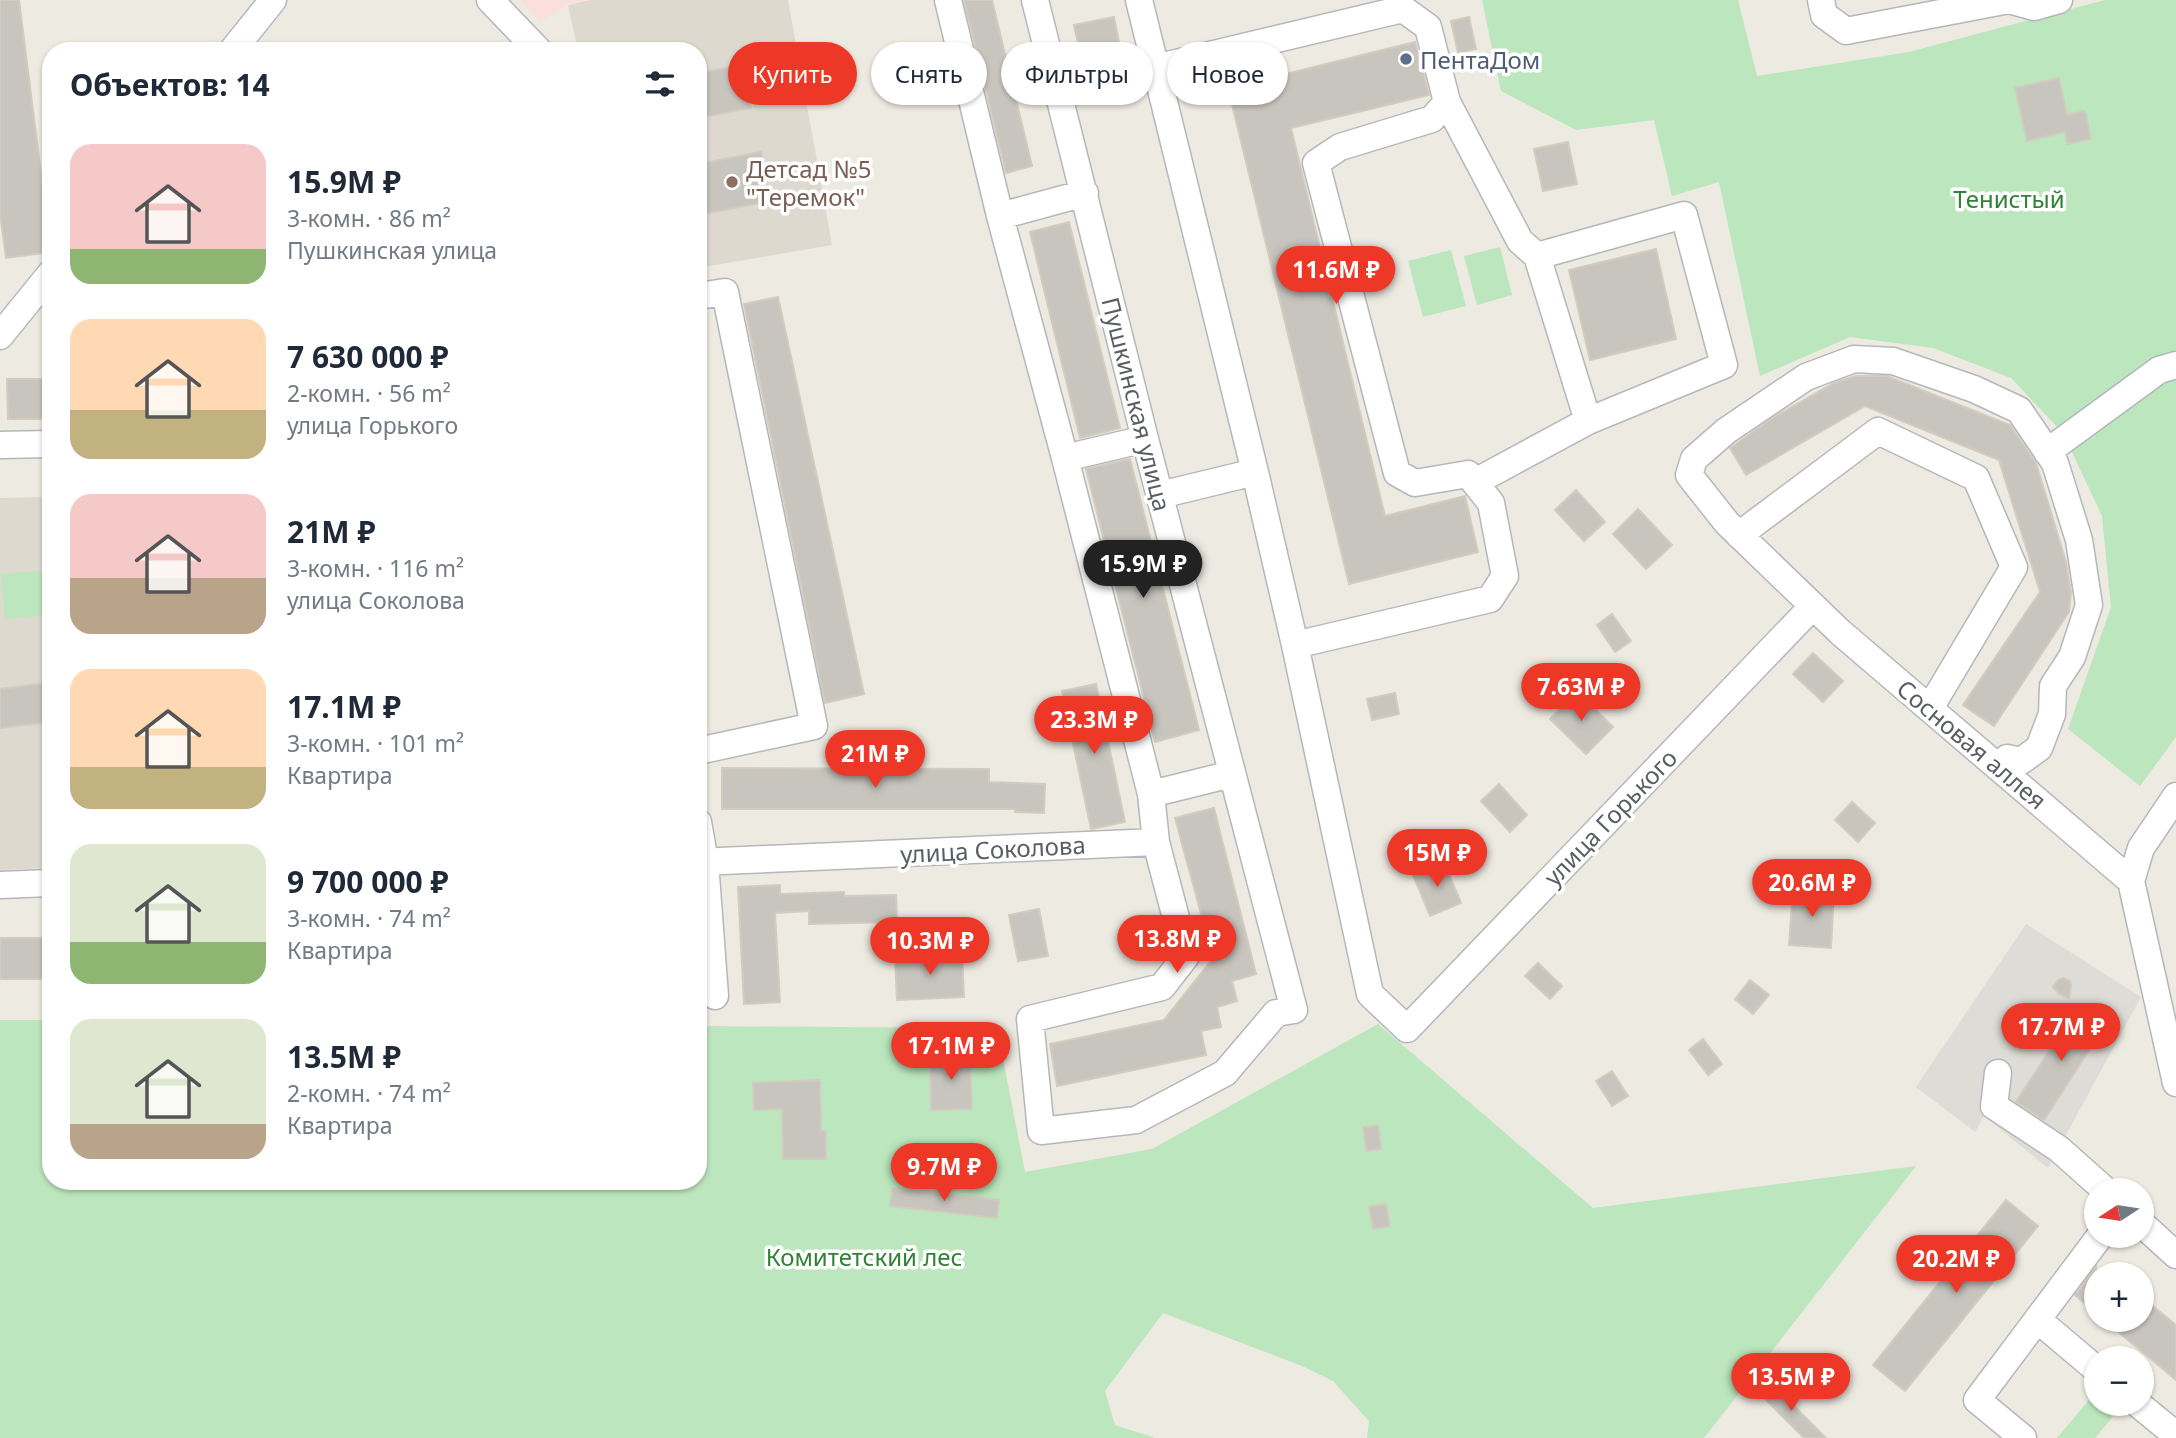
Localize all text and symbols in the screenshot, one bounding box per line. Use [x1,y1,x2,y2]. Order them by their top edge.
chip: Купить [728,42,857,105]
chip: Снять [871,42,987,105]
chip: Фильтры [1001,42,1153,105]
chip: Новое [1167,42,1288,105]
place label: ПентаДом [1420,43,1540,76]
marker: ПентаДом [1398,51,1414,67]
text: Объектов: 14 [70,64,270,105]
icon: filters [641,65,679,103]
place label: Детсад №5 "Теремок" [746,152,872,213]
text: 15.9M ₽ [287,161,401,202]
icon: home [126,172,210,256]
marker: Детсад №5 "Теремок" [724,174,740,190]
park label: Тенистый [1953,182,2065,215]
text: 3-комн. · 86 m² [287,202,451,234]
text: Пушкинская улица [287,234,497,266]
pin: 11.6M ₽ [1271,246,1401,306]
text: 11.6M ₽ [1292,253,1380,285]
street label: Пушкинская улица [1094,294,1180,514]
text: 7 630 000 ₽ [287,336,449,377]
icon: home [126,347,210,431]
text: 2-комн. · 56 m² [287,377,451,409]
text: улица Горького [287,409,458,441]
text: 21M ₽ [287,511,375,552]
icon: home [126,522,210,606]
pin: 15.9M ₽ [1078,540,1208,600]
text: 15.9M ₽ [1099,547,1187,579]
text: 3-комн. · 116 m² [287,552,464,584]
text: улица Соколова [287,584,465,616]
pin: 7.63M ₽ [1516,664,1646,723]
text: 7.63M ₽ [1537,670,1625,702]
street label: Сосновая аллея [1890,672,2054,816]
text: 17.1M ₽ [287,686,401,727]
pin: 23.3M ₽ [1029,696,1159,756]
icon: home [126,697,210,781]
text: 23.3M ₽ [1050,703,1138,735]
text: 3-комн. · 101 m² [287,727,464,759]
pin: 21M ₽ [826,730,924,790]
text: 21M ₽ [841,737,909,769]
street label: улица Горького [1536,741,1684,893]
text: Квартира [287,759,393,791]
street label: улица Соколова [899,828,1087,870]
pin: 15M ₽ [1388,830,1486,889]
text: 15M ₽ [1403,836,1471,868]
pin: 20.6M ₽ [1747,860,1877,919]
text: 9 700 000 ₽ [287,861,449,902]
text: 20.6M ₽ [1768,866,1856,898]
icon: home [126,872,210,956]
text: 3-комн. · 74 m² [287,902,451,934]
pin: 13.8M ₽ [1112,916,1242,975]
pin: 10.3M ₽ [865,918,995,977]
text: 13.8M ₽ [1133,922,1221,954]
text: 10.3M ₽ [886,924,974,956]
text: Квартира [287,934,393,966]
pin: 17.7M ₽ [1996,1004,2126,1063]
text: 17.7M ₽ [2017,1010,2105,1042]
pin: 17.1M ₽ [886,1023,1016,1082]
text: 17.1M ₽ [907,1029,995,1061]
text: 13.5M ₽ [287,1036,401,1077]
icon: home [126,1047,210,1131]
text: 2-комн. · 74 m² [287,1077,451,1109]
text: Квартира [287,1109,393,1141]
pin: 9.7M ₽ [887,1144,1001,1203]
text: 9.7M ₽ [907,1150,981,1182]
north arrow [2084,1178,2154,1248]
map controls [2084,1178,2154,1416]
pin: 20.2M ₽ [1891,1236,2021,1295]
park label: Комитетский лес [766,1240,962,1273]
text: 20.2M ₽ [1912,1242,2000,1274]
button: + [2084,1262,2154,1332]
button: − [2084,1346,2154,1416]
pin: 13.5M ₽ [1726,1354,1856,1413]
text: 13.5M ₽ [1747,1360,1835,1392]

